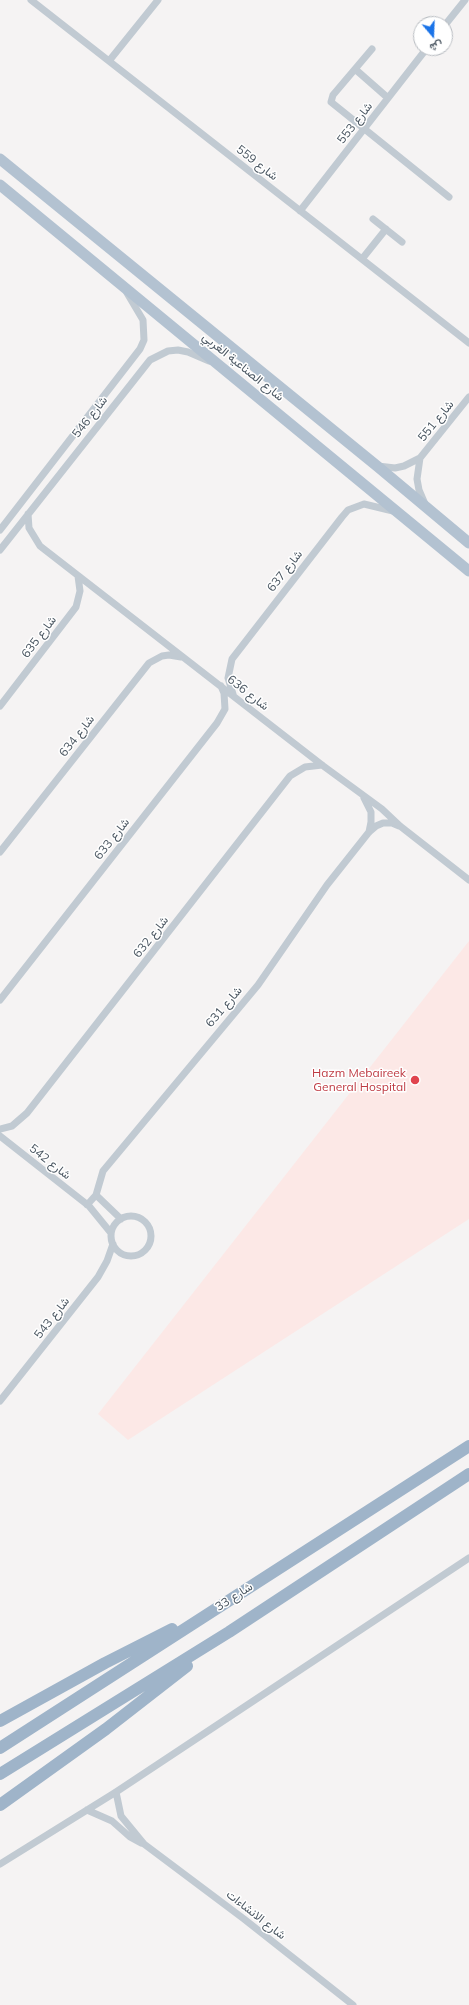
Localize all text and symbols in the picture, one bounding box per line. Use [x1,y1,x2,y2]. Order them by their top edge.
north arrow [413,16,453,56]
text: ش [428,38,445,55]
street label: شارع 553 [334,99,376,147]
street label: شارع 559 [233,142,281,184]
street label: شارع الصناعية الغربي [199,330,287,404]
street label: شارع 546 [69,393,111,441]
street label: شارع 551 [415,397,457,445]
street label: شارع 637 [264,547,306,595]
street label: شارع 635 [19,613,59,661]
street label: شارع 636 [224,672,272,714]
street label: شارع 634 [56,712,98,760]
street label: شارع 633 [91,815,133,863]
street label: شارع 632 [130,913,172,961]
street label: شارع 631 [203,984,245,1030]
place label: Hazm Mebaireek General Hospital [312,1066,406,1094]
marker: Hazm Mebaireek General Hospital [409,1074,421,1086]
street label: شارع 542 [26,1141,74,1183]
street label: شارع 543 [31,1294,73,1342]
street label: شارع 33 [213,1580,255,1614]
street label: شارع الانشاءات [223,1887,289,1943]

